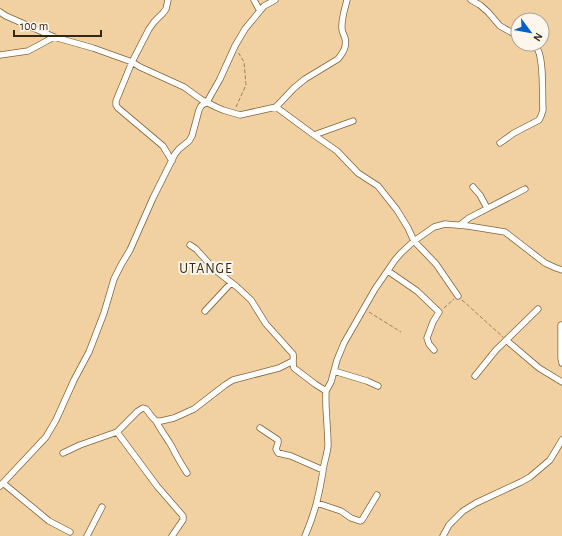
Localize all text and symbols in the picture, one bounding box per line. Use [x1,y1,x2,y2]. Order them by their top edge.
scale bar [14,12,101,38]
north arrow [510,12,550,52]
text: 100 m [20,20,48,32]
text: N [531,31,545,43]
district label: UTANGE [179,262,233,276]

